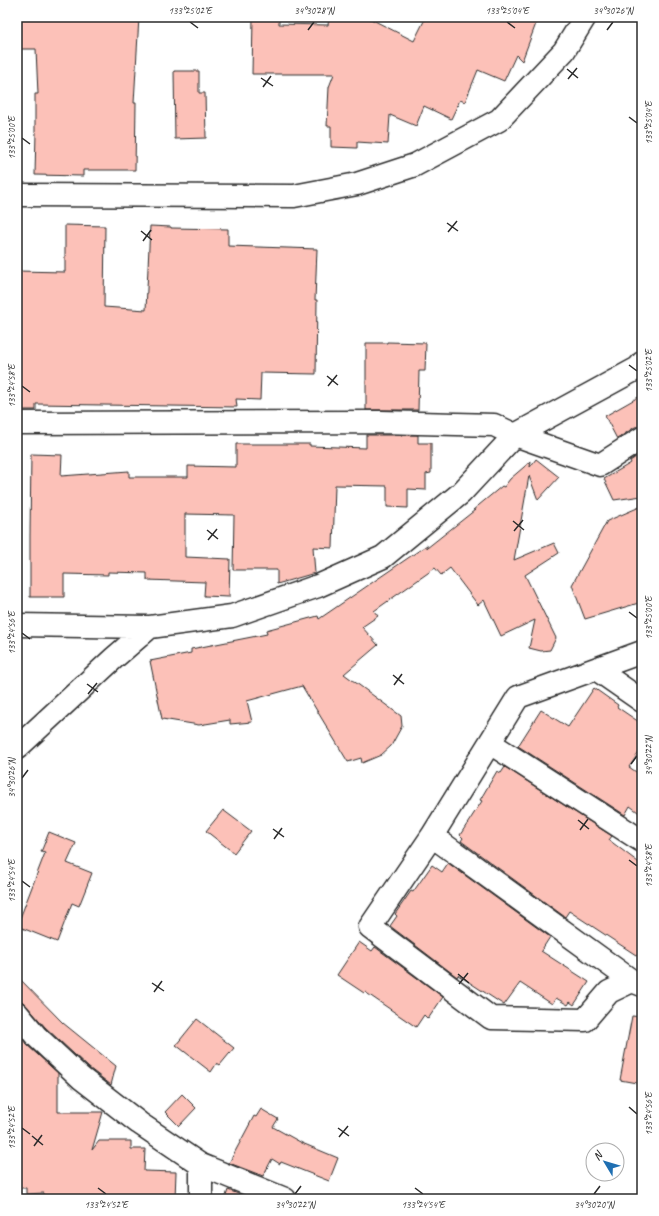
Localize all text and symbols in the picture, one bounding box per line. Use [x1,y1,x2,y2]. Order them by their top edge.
text: 133°25'02"E [168,4,213,17]
text: 34°30'28"N [294,4,336,17]
text: 133°25'04"E [485,4,530,17]
text: 34°30'26"N [593,4,635,17]
text: 133°25'04"E [642,100,655,145]
text: 133°25'00"E [5,115,18,160]
text: 133°25'02"E [642,348,655,393]
text: 133°24'58"E [5,363,18,408]
text: 133°25'00"E [642,595,655,640]
text: 133°24'56"E [5,610,18,655]
text: 34°30'22"N [642,734,655,776]
text: 34°30'26"N [5,756,18,798]
text: 133°24'58"E [642,843,655,888]
text: 133°24'54"E [5,858,18,903]
text: 133°24'56"E [642,1091,655,1136]
text: 133°24'52"E [5,1105,18,1150]
north arrow [585,1142,625,1182]
text: N [590,1147,606,1163]
text: 133°24'52"E [84,1198,129,1211]
text: 34°30'22"N [275,1198,317,1211]
text: 133°24'54"E [401,1198,446,1211]
text: 34°30'20"N [574,1198,616,1211]

